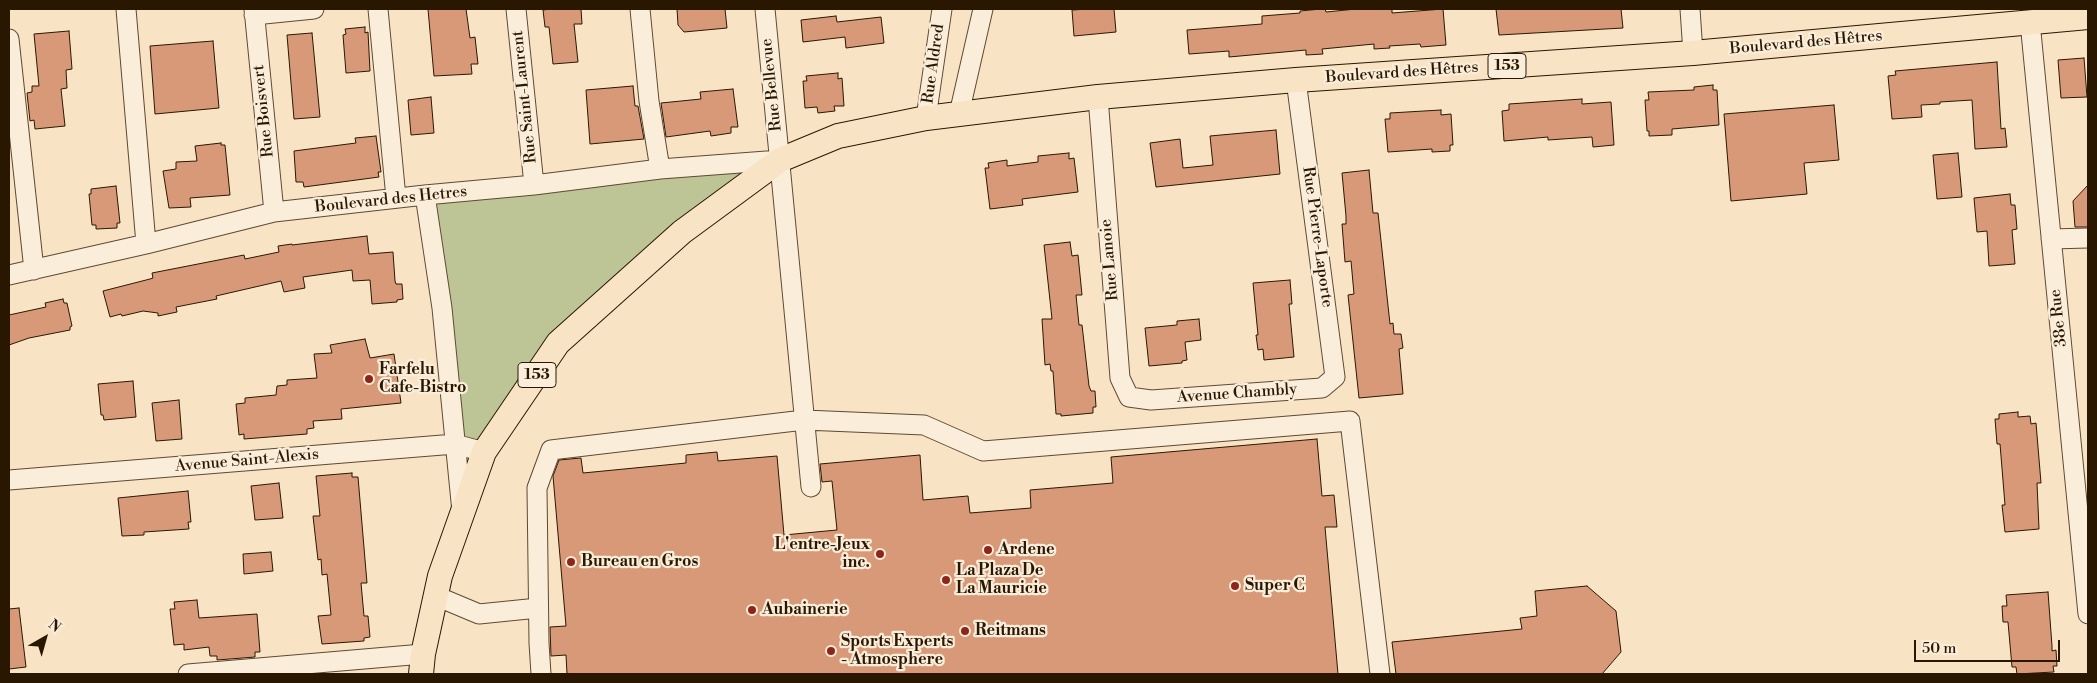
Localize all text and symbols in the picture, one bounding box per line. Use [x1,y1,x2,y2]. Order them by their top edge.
street label: Rue Aldred [919,23,949,105]
street label: Boulevard des Hêtres [1729,27,1883,59]
street label: Rue Saint-Laurent [508,30,542,164]
street label: Rue Bellevue [758,37,786,133]
road number: 153 [1488,54,1526,78]
street label: Boulevard des Hêtres [1325,58,1479,88]
street label: Rue Boisvert [250,64,278,158]
street label: Rue Pierre-Laporte [1298,165,1336,309]
street label: Boulevard des Hetres [314,182,468,218]
street label: Rue Lanoie [1097,218,1123,302]
street label: 38e Rue [2046,288,2072,348]
place label: Farfelu Cafe-Bistro [379,360,467,398]
road number: 153 [518,362,556,388]
marker: Farfelu Cafe-Bistro [363,373,375,385]
street label: Avenue Chambly [1176,380,1298,408]
street label: Avenue Saint-Alexis [174,445,320,477]
place label: L'entre-Jeux inc. [774,535,870,573]
place label: Ardene [998,540,1055,560]
marker: Ardene [982,544,994,556]
marker: L'entre-Jeux inc. [874,548,886,560]
place label: Bureau en Gros [581,552,698,572]
marker: Bureau en Gros [565,556,577,568]
place label: La Plaza De La Mauricie [956,561,1047,599]
marker: La Plaza De La Mauricie [940,574,952,586]
place label: Super C [1245,576,1305,596]
marker: Super C [1229,580,1241,592]
place label: Aubainerie [762,600,848,620]
marker: Aubainerie [746,604,758,616]
north arrow [20,613,70,663]
text: N [44,616,64,637]
place label: Reitmans [975,621,1046,641]
marker: Reitmans [959,625,971,637]
scale bar [1917,630,2063,662]
place label: Sports Experts - Atmosphere [841,632,953,670]
text: 50 m [1922,639,1956,658]
marker: Sports Experts - Atmosphere [825,645,837,657]

